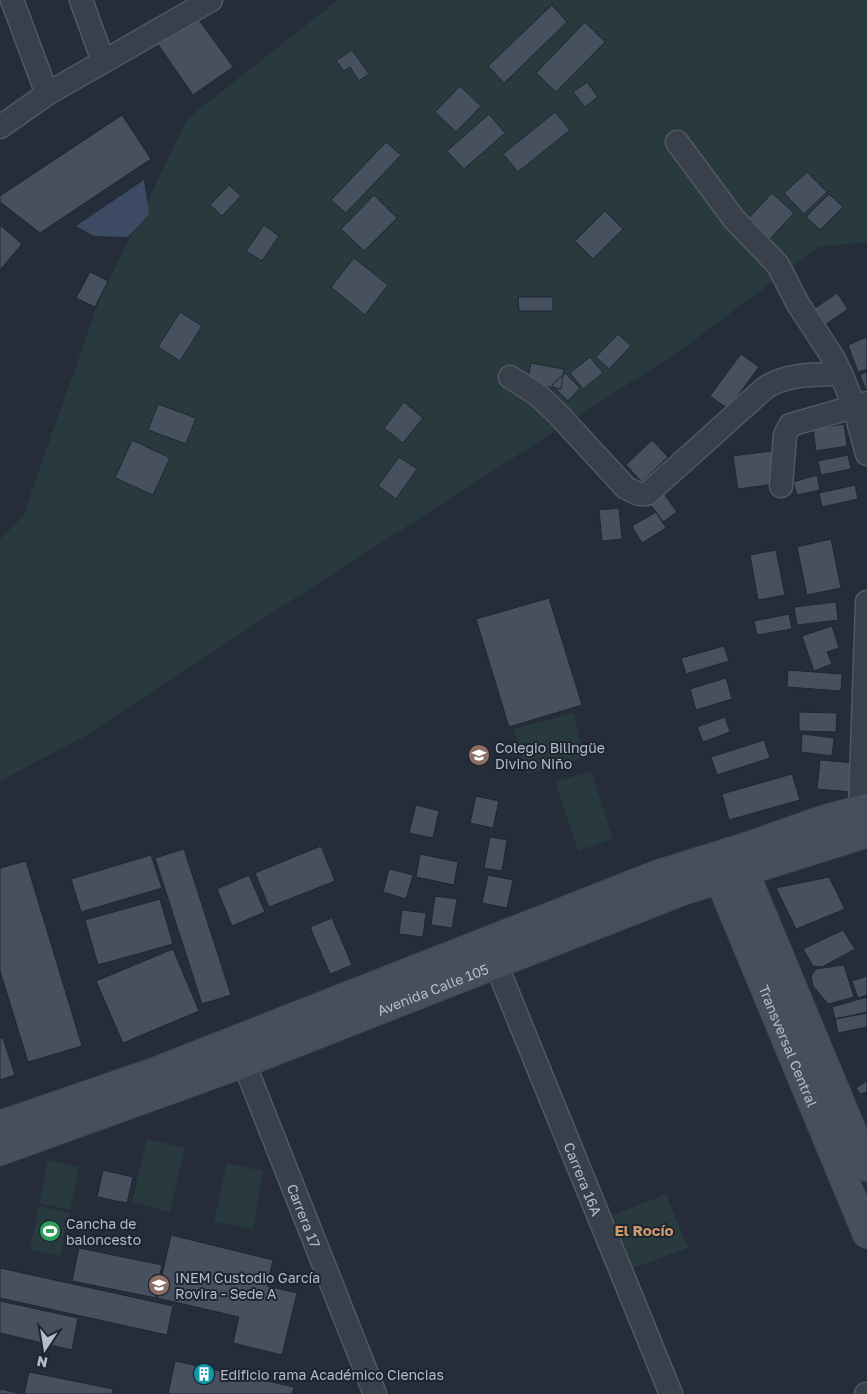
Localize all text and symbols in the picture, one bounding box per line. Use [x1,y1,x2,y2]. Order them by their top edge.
place label: Colegio Bilingüe Divino Niño [495,739,605,772]
school or university icon: Colegio Bilingüe Divino Niño [467,743,491,767]
street label: Avenida Calle 105 [374,959,491,1018]
street label: Transversal Central [756,982,822,1109]
street label: Carrera 16A [561,1140,606,1219]
street label: Carrera 17 [284,1181,325,1250]
place label: Cancha de baloncesto [66,1215,141,1248]
sports icon: Cancha de baloncesto [38,1219,62,1243]
district label: El Rocío [614,1221,674,1239]
place label: INEM Custodio García Rovira - Sede A [175,1269,320,1302]
school or university icon: INEM Custodio García Rovira - Sede A [147,1273,171,1297]
north arrow [20,1324,70,1374]
text: N [35,1353,49,1372]
building icon: Edificio rama Académico Ciencias [192,1362,216,1386]
place label: Edificio rama Académico Ciencias [220,1366,444,1383]

